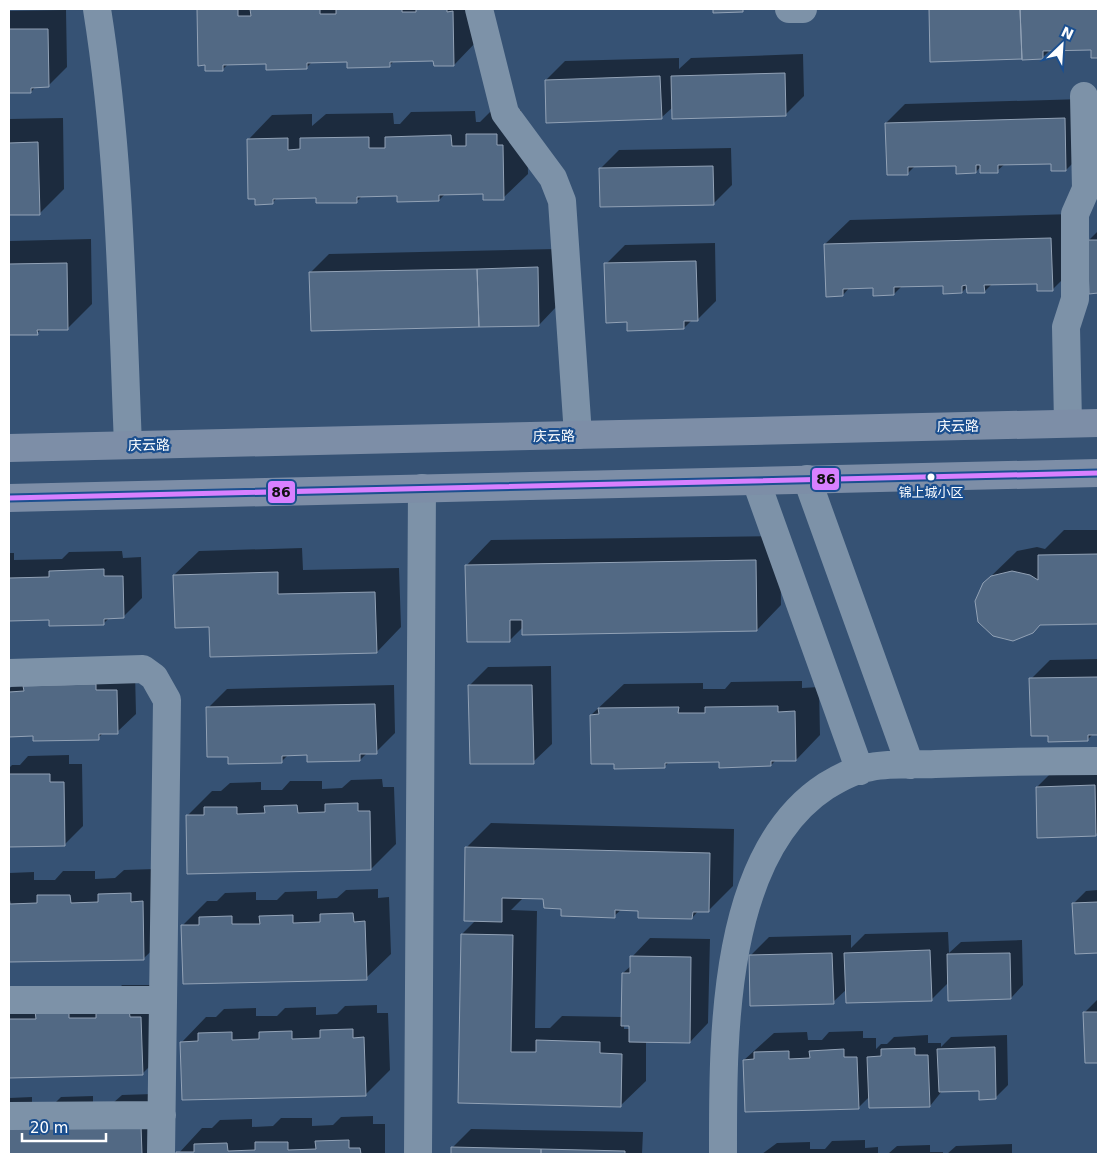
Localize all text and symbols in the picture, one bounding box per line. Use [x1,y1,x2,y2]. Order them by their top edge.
north arrow [1037,20,1087,70]
text: N [1059,23,1076,43]
street label: 庆云路 [937,418,979,434]
street label: 庆云路 [533,428,575,444]
street label: 庆云路 [128,437,170,453]
line badge: 86 [811,467,840,491]
text: 86 [816,471,836,487]
marker: 锦上城小区 [926,472,936,482]
line badge: 86 [267,480,296,504]
text: 86 [271,484,291,500]
place label: 锦上城小区 [898,485,964,500]
scale bar [22,1110,106,1142]
text: 20 m [30,1119,68,1137]

